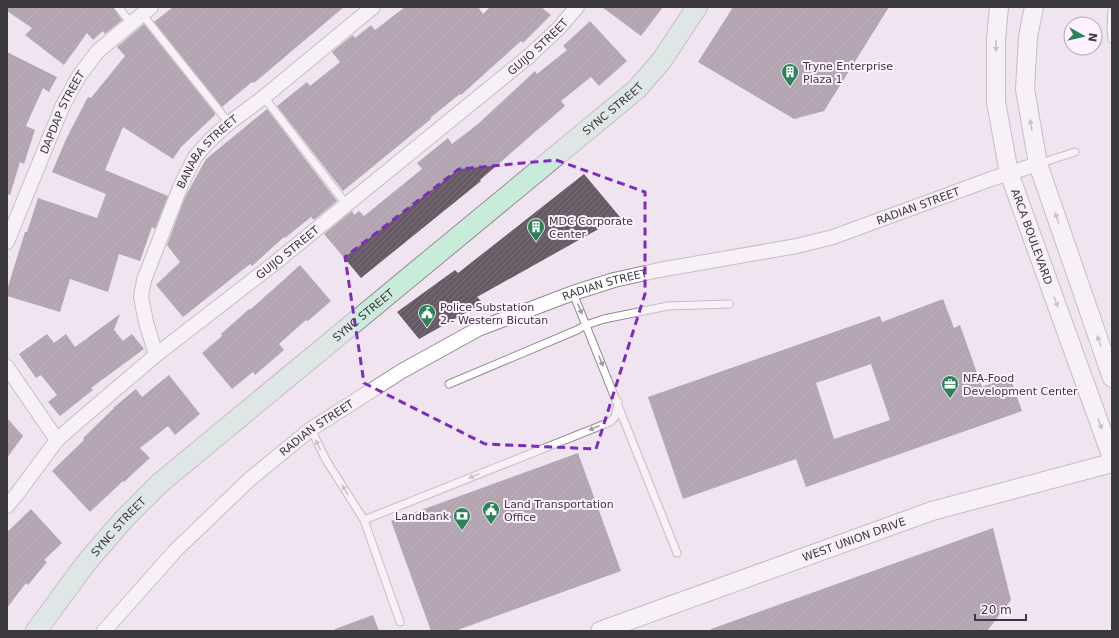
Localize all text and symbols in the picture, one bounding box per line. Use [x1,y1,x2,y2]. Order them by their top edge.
street label: GUIJO STREET [505,16,571,78]
north arrow [1063,16,1103,56]
text: N [1085,32,1099,43]
one-way arrow [993,40,999,53]
place label: Tryne Enterprise Plaza 1 [802,60,893,86]
building icon: Tryne Enterprise Plaza 1 [780,62,800,87]
street label: DAPDAP STREET [37,68,87,156]
street label: SYNC STREET [580,80,646,138]
street label: BANABA STREET [174,112,240,191]
one-way arrow [1028,119,1034,131]
street label: RADIAN STREET [875,184,962,227]
street label: ARCA BOULEVARD [1009,187,1055,286]
one-way arrow [1054,212,1060,224]
place label: MDC Corporate Center [549,215,633,241]
building icon: MDC Corporate Center [526,217,546,242]
street label: GUIJO STREET [253,223,322,282]
street label: RADIAN STREET [560,266,649,303]
street label: SYNC STREET [330,286,397,344]
one-way arrow [1053,297,1059,309]
place label: Police Substation 2 - Western Bicutan [440,301,548,327]
public building icon: Police Substation 2 - Western Bicutan [417,303,437,328]
one-way arrow [577,303,583,315]
one-way arrow [1096,335,1102,347]
one-way arrow [598,355,604,366]
place label: NFA-Food Development Center [963,372,1078,398]
office icon: NFA-Food Development Center [940,374,960,399]
street label: RADIAN STREET [277,397,356,459]
one-way arrow [1097,419,1103,431]
one-way arrow [589,425,600,431]
one-way arrow [315,439,321,450]
one-way arrow [467,474,479,480]
one-way arrow [341,485,349,495]
street label: SYNC STREET [88,494,149,559]
place label: Land Transportation Office [504,498,614,524]
public building icon: Land Transportation Office [481,500,501,525]
bank icon: Landbank [452,506,472,531]
place label: Landbank [395,510,450,523]
street label: WEST UNION DRIVE [801,515,907,564]
scale bar [975,596,1026,622]
text: 20 m [981,603,1012,617]

